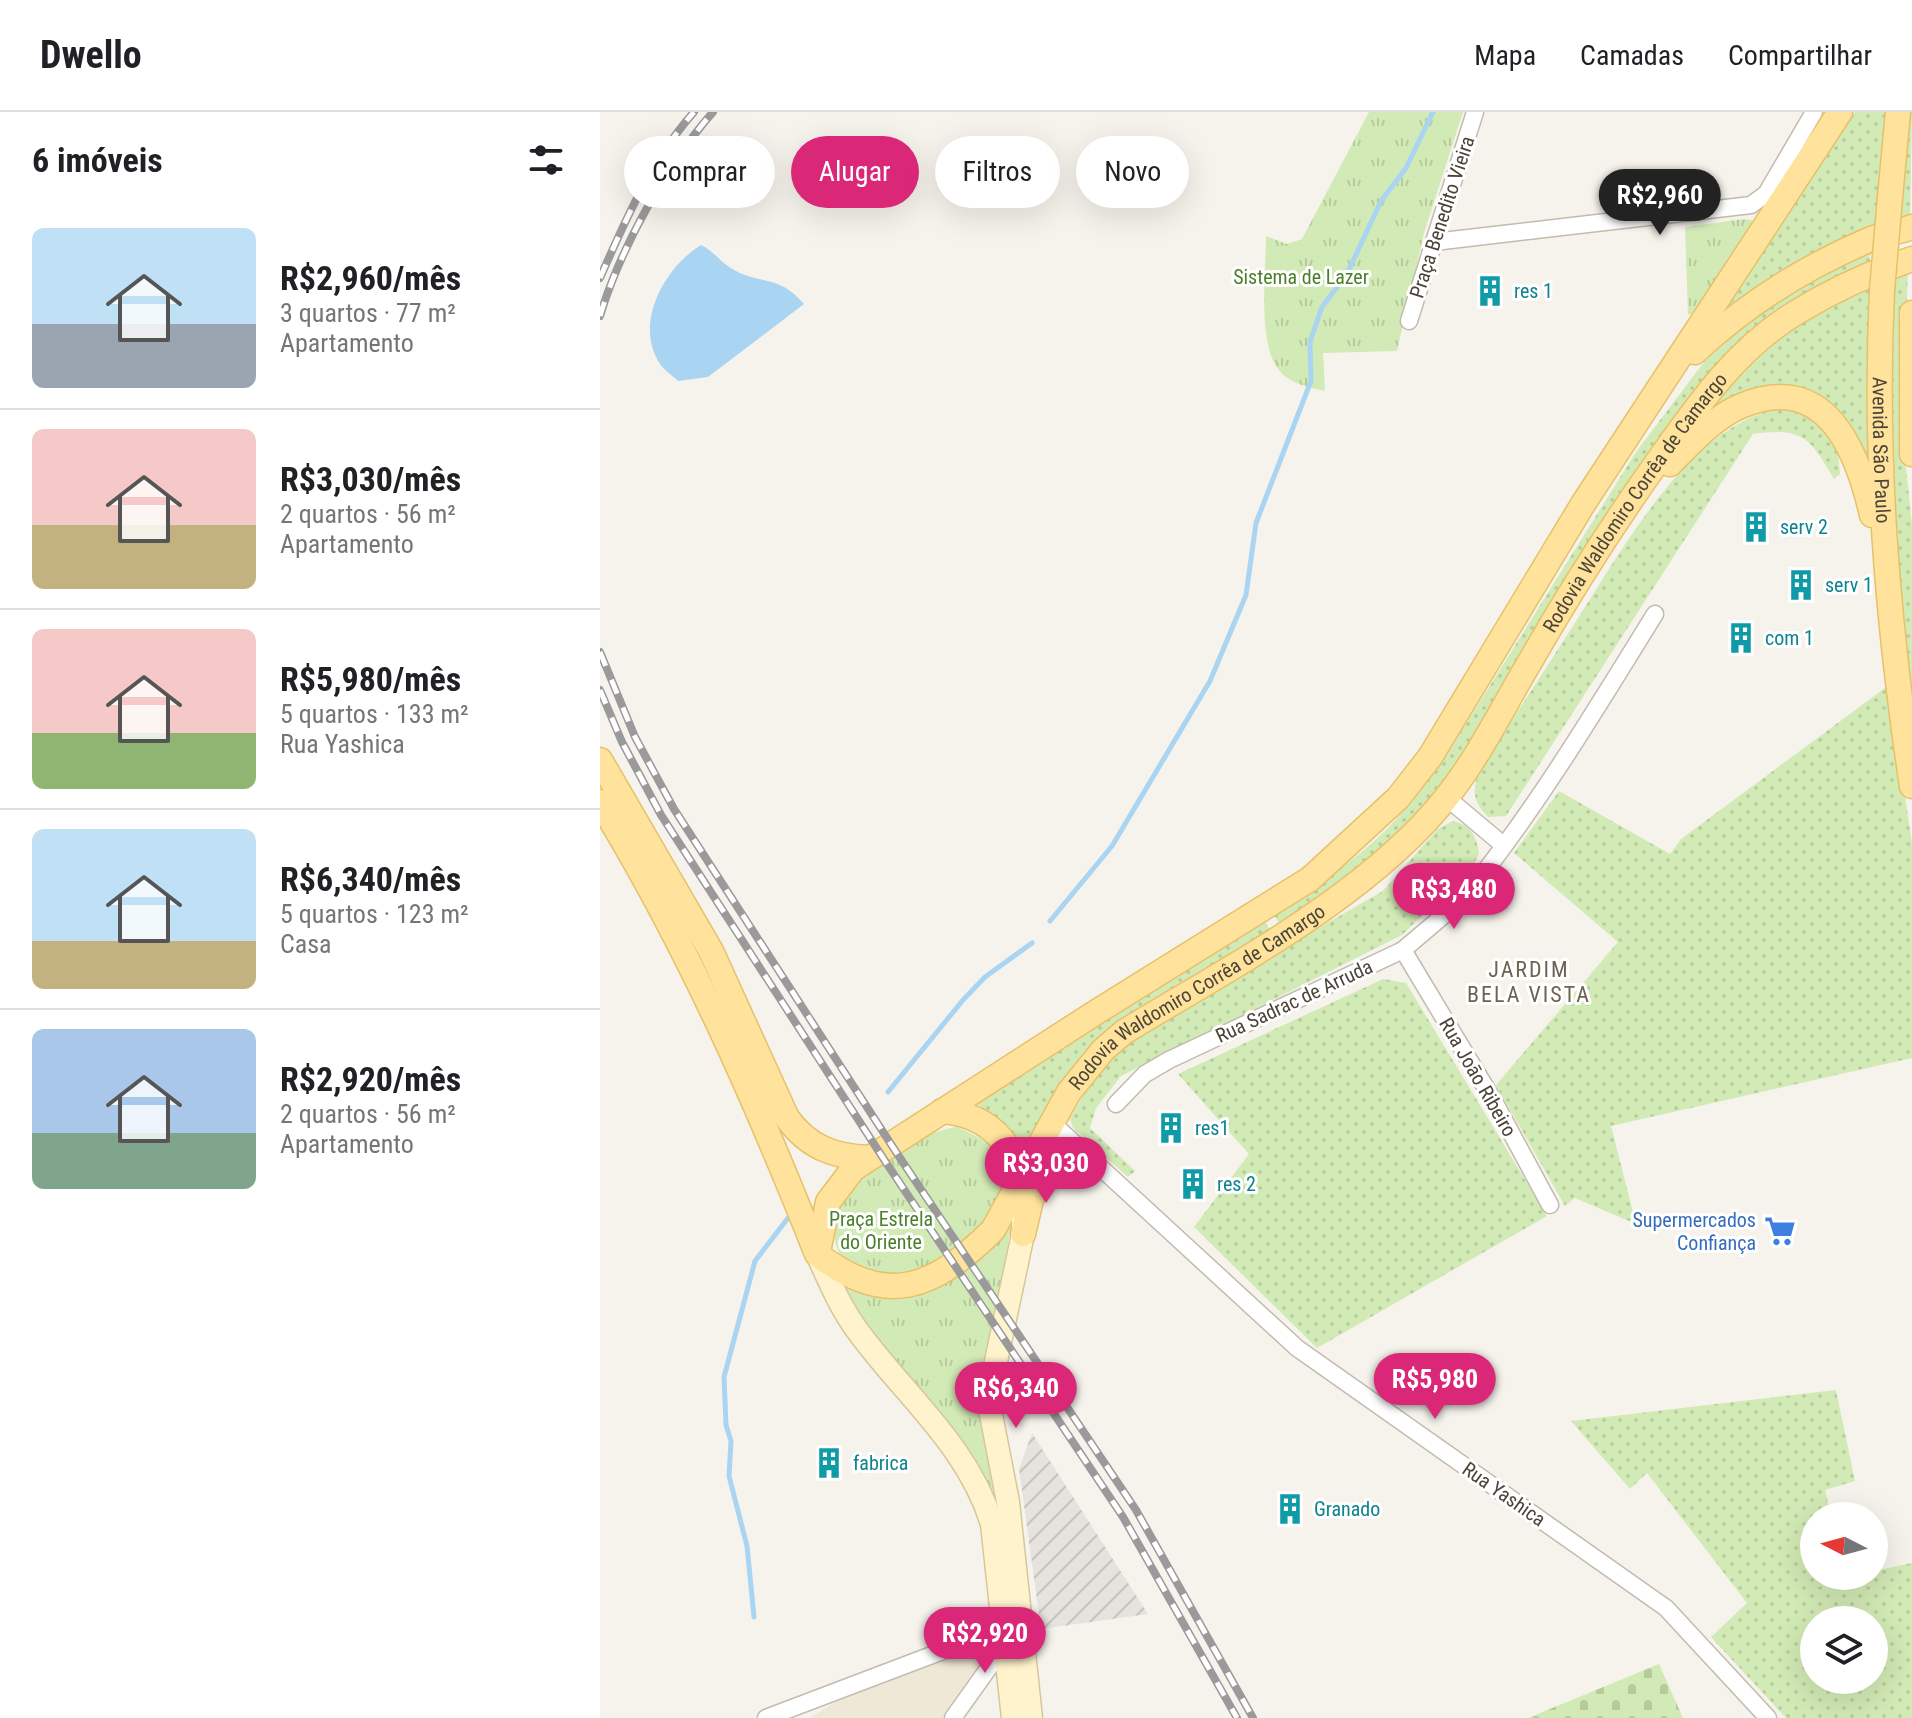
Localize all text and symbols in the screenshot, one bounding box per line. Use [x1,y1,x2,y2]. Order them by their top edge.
text: Dwello [40,33,142,77]
text: Mapa [1474,39,1536,72]
text: Camadas [1580,39,1684,72]
text: Compartilhar [1728,39,1872,72]
street label: Praça Benedito Vieira [1404,133,1480,301]
chip: Comprar [624,136,775,208]
chip: Alugar [791,136,919,208]
chip: Filtros [935,136,1060,208]
chip: Novo [1076,136,1189,208]
icon: filters [524,138,568,182]
text: 6 imóveis [32,140,163,180]
pin: R$2,960 [1586,169,1734,237]
text: R$2,960 [1617,180,1703,210]
text: R$2,960/mês [280,258,461,298]
icon: home [96,260,192,356]
park label: Sistema de Lazer [1233,265,1369,289]
building icon: res 1 [1473,274,1507,308]
place label: res 1 [1514,279,1553,303]
text: 3 quartos · 77 m² [280,298,456,328]
text: Apartamento [280,328,414,358]
street label: Rodovia Waldomiro Corrêa de Camargo [1538,368,1732,637]
street label: Avenida São Paulo [1868,377,1896,524]
text: R$3,030/mês [280,459,461,499]
icon: home [96,461,192,557]
text: 2 quartos · 56 m² [280,499,456,529]
building icon: serv 2 [1739,510,1773,544]
place label: serv 2 [1780,515,1828,539]
text: Apartamento [280,529,414,559]
building icon: serv 1 [1784,568,1818,602]
place label: serv 1 [1825,573,1873,597]
building icon: com 1 [1724,621,1758,655]
place label: com 1 [1765,626,1814,650]
text: R$5,980/mês [280,659,461,699]
icon: home [96,661,192,757]
text: 5 quartos · 133 m² [280,699,469,729]
text: Rua Yashica [280,729,405,759]
text: R$6,340/mês [280,859,461,899]
icon: home [96,861,192,957]
pin: R$3,480 [1380,863,1528,931]
text: R$3,480 [1411,874,1497,904]
text: 5 quartos · 123 m² [280,899,469,929]
street label: Rodovia Waldomiro Corrêa de Camargo [1064,899,1330,1095]
text: Casa [280,929,332,959]
street label: Rua Sadrac de Arruda [1212,954,1376,1048]
district label: JARDIM BELA VISTA [1467,957,1591,1007]
street label: Rua Joāo Ribeiro [1434,1013,1522,1141]
text: R$2,920/mês [280,1059,461,1099]
icon: home [96,1061,192,1157]
text: 2 quartos · 56 m² [280,1099,456,1129]
building icon: res1 [1154,1111,1188,1145]
place label: res1 [1195,1116,1229,1140]
text: Apartamento [280,1129,414,1159]
pin: R$3,030 [972,1137,1120,1205]
text: R$3,030 [1003,1148,1089,1178]
building icon: res 2 [1176,1167,1210,1201]
place label: res 2 [1217,1172,1256,1196]
park label: Praça Estrela do Oriente [829,1207,933,1254]
place label: Supermercados Confiança [1632,1208,1756,1255]
supermarket icon: Supermercados Confiança [1763,1214,1797,1248]
pin: R$5,980 [1361,1353,1509,1421]
pin: R$6,340 [942,1362,1090,1430]
text: R$5,980 [1392,1364,1478,1394]
text: R$6,340 [973,1373,1059,1403]
building icon: fabrica [812,1446,846,1480]
place label: fabrica [853,1451,908,1475]
street label: Rua Yashica [1458,1457,1550,1531]
building icon: Granado [1273,1492,1307,1526]
place label: Granado [1314,1497,1380,1521]
north arrow [1800,1502,1888,1590]
map controls [1800,1502,1888,1694]
button: layers [1800,1606,1888,1694]
pin: R$2,920 [911,1607,1059,1675]
text: R$2,920 [942,1618,1028,1648]

